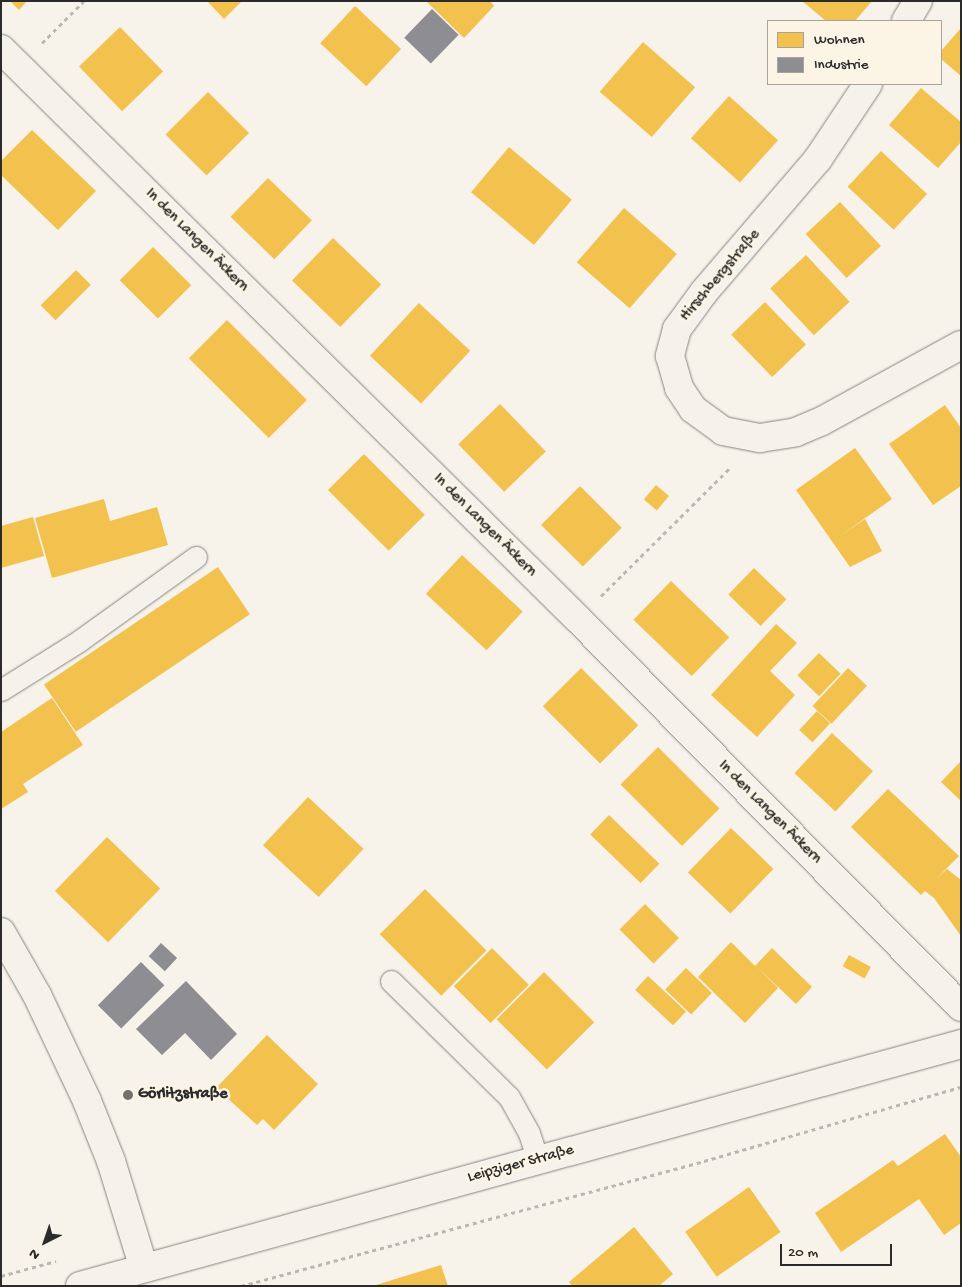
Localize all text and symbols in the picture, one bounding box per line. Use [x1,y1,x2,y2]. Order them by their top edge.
legend [767,20,942,85]
text: Wohnen [814,31,865,49]
text: Industrie [814,56,869,74]
street label: In den Langen Äckern [140,185,252,297]
street label: Hirschbergstraße [677,226,765,326]
street label: In den Langen Äckern [428,470,540,582]
street label: In den Langen Äckern [713,757,825,869]
place label: Görlitzstraße [138,1085,228,1105]
marker: Görlitzstraße [122,1089,134,1101]
street label: Leipziger Straße [466,1142,576,1188]
north arrow [20,1217,70,1267]
scale bar [782,1234,894,1266]
text: N [26,1244,44,1263]
text: 20 m [788,1244,818,1262]

